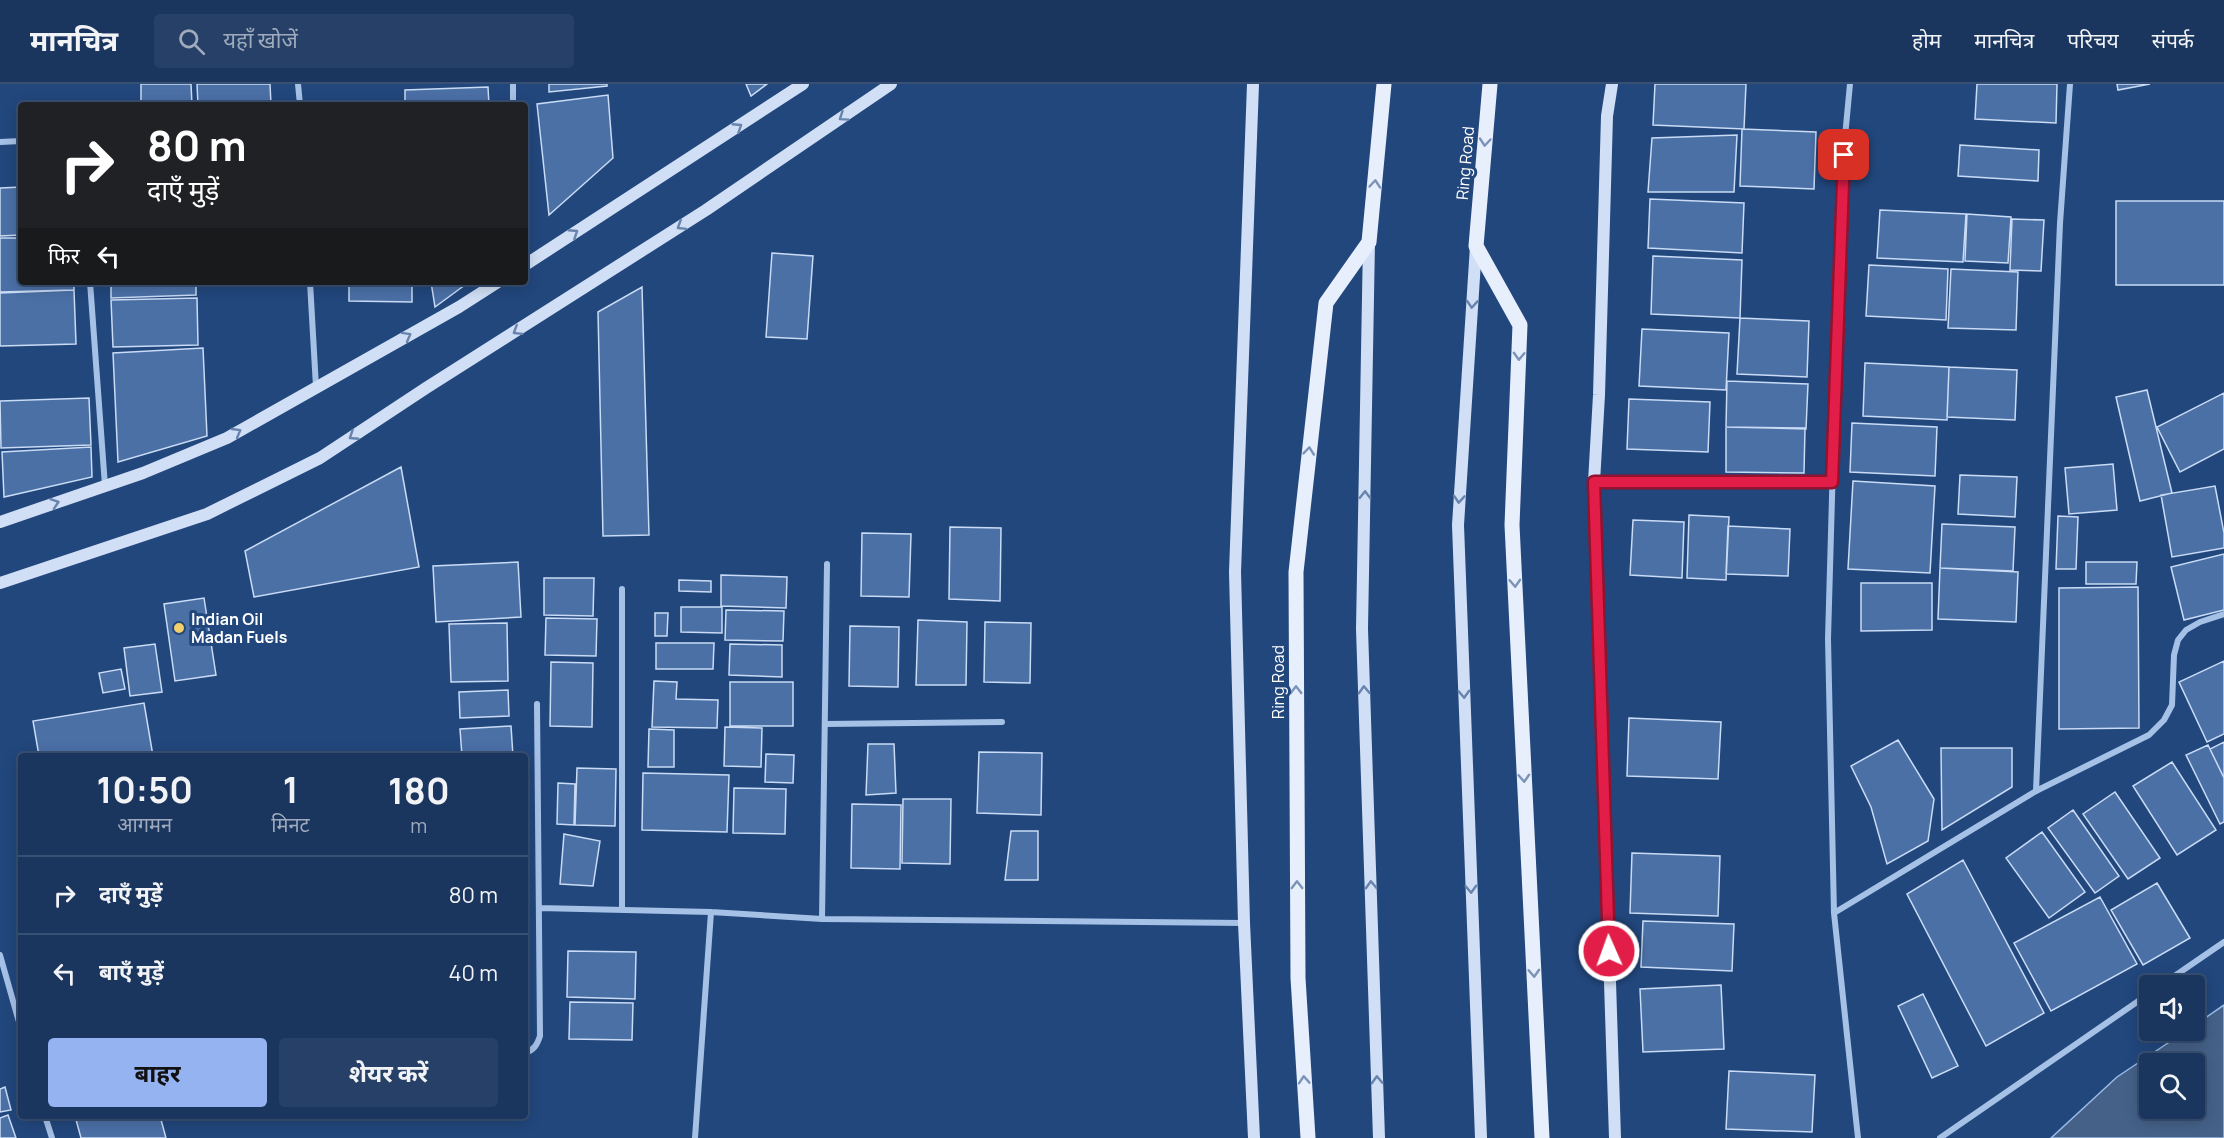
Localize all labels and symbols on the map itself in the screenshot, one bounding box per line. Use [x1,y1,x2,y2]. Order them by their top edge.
one-way arrow [839,110,850,121]
one-way arrow [731,123,742,134]
street label: Ring Road [1451,125,1479,201]
pin [1818,129,1869,180]
one-way arrow [1479,138,1492,147]
one-way arrow [1368,179,1381,188]
one-way arrow [677,219,688,230]
one-way arrow [568,228,578,240]
one-way arrow [1466,300,1479,309]
one-way arrow [513,323,523,335]
one-way arrow [400,332,411,344]
one-way arrow [1513,351,1526,360]
one-way arrow [231,428,241,439]
one-way arrow [349,429,359,441]
one-way arrow [1302,446,1315,455]
one-way arrow [1358,490,1371,499]
one-way arrow [1453,494,1466,503]
one-way arrow [49,498,60,510]
one-way arrow [1509,579,1522,588]
place label: Indian Oil Madan Fuels [191,608,288,648]
marker: Indian Oil Madan Fuels [172,621,186,635]
street label: Ring Road [1267,645,1289,719]
one-way arrow [1290,685,1302,694]
one-way arrow [1358,685,1371,694]
one-way arrow [1458,689,1470,698]
one-way arrow [1518,774,1531,783]
one-way arrow [1291,880,1304,889]
one-way arrow [1364,880,1377,889]
one-way arrow [1465,884,1478,893]
position arrow [1577,919,1641,983]
one-way arrow [1527,969,1540,978]
one-way arrow [1298,1075,1311,1084]
one-way arrow [1371,1075,1384,1084]

